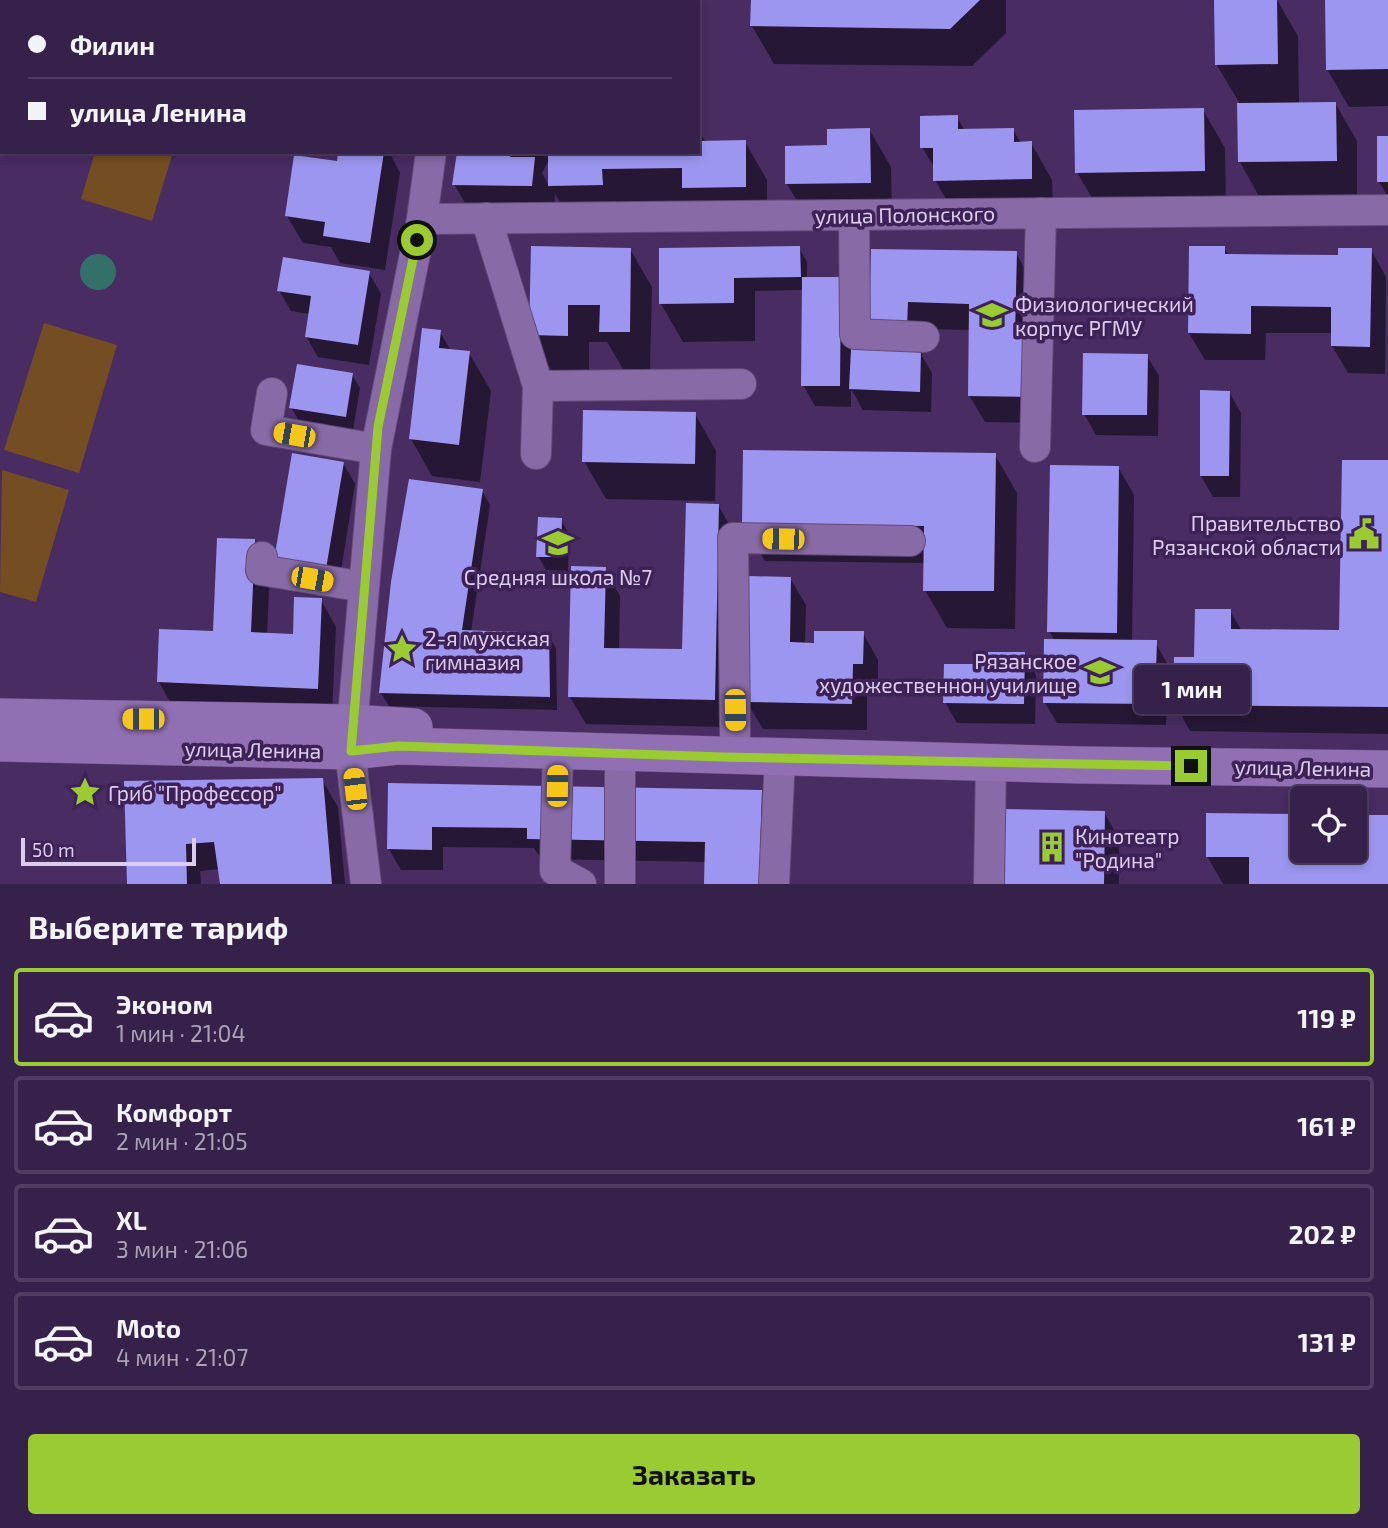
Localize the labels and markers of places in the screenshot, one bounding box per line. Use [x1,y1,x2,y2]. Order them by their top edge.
place label: Физиологический корпус РГМУ [1015,291,1194,341]
school or university icon: Физиологический корпус РГМУ [975,298,1009,332]
place label: Правительство Рязанской области [1152,510,1341,559]
public building icon: Правительство Рязанской области [1347,517,1381,551]
school or university icon: Средняя школа №7 [541,526,575,560]
place label: Средняя школа №7 [464,564,653,589]
place label: 2-я мужская гимназия [425,625,550,674]
place icon: 2-я мужская гимназия [385,632,419,666]
place label: Рязанское художественнон училище [819,648,1077,698]
school or university icon: Рязанское художественнон училище [1083,655,1117,689]
place icon: Гриб "Профессор" [68,775,102,809]
place label: Гриб "Профессор" [108,780,282,805]
place label: Кинотеатр "Родина" [1075,823,1179,872]
building icon: Кинотеатр "Родина" [1035,830,1069,864]

